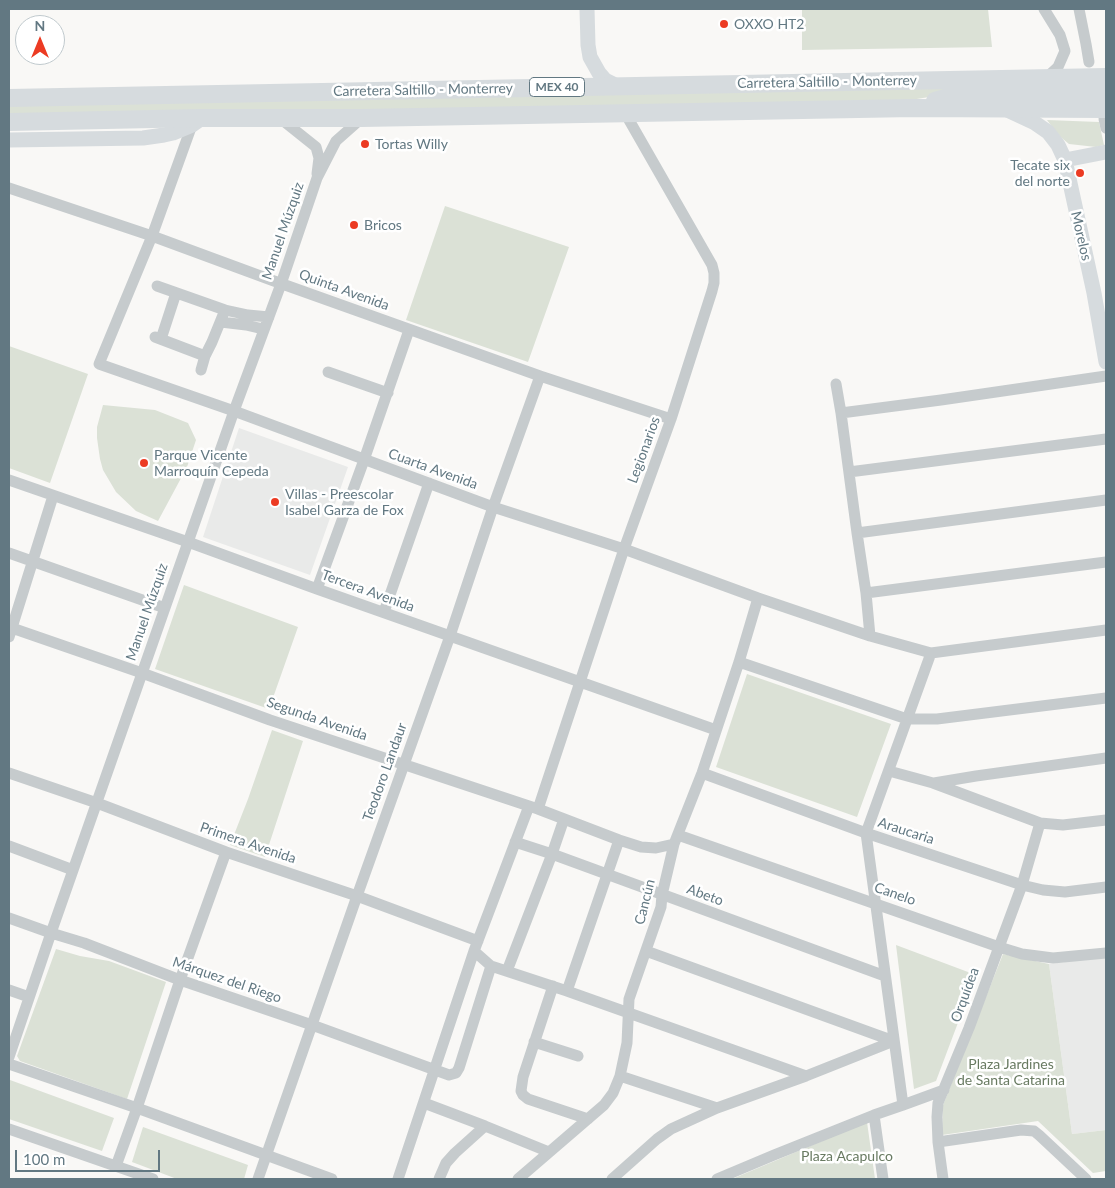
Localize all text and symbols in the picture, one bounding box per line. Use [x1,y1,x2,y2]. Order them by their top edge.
north arrow [15,15,65,65]
place label: OXXO HT2 [734,16,804,32]
text: N [35,17,45,34]
marker: OXXO HT2 [718,18,730,30]
street label: Carretera Saltillo - Monterrey [737,72,917,92]
road number: MEX 40 [530,77,584,96]
street label: Carretera Saltillo - Monterrey [333,80,513,100]
place label: Tortas Willy [375,136,448,152]
marker: Tortas Willy [359,138,371,150]
place label: Tecate six del norte [1010,157,1070,190]
marker: Tecate six del norte [1074,167,1086,179]
street label: Manuel Múzquiz [258,180,308,282]
street label: Morelos [1067,210,1095,262]
place label: Bricos [364,217,402,233]
marker: Bricos [348,219,360,231]
street label: Quinta Avenida [297,266,391,314]
street label: Legionarios [624,414,664,486]
street label: Cuarta Avenida [386,445,480,493]
place label: Parque Vicente Marroquín Cepeda [154,447,269,480]
marker: Parque Vicente Marroquín Cepeda [138,457,150,469]
place label: Villas - Preescolar Isabel Garza de Fox [285,486,404,518]
marker: Villas - Preescolar Isabel Garza de Fox [269,496,281,508]
street label: Manuel Múzquiz [122,561,172,663]
street label: Tercera Avenida [319,566,417,616]
street label: Segunda Avenida [264,694,370,744]
street label: Teodoro Landaur [359,720,411,824]
street label: Araucaria [876,814,936,848]
street label: Primera Avenida [198,819,298,867]
street label: Cancún [631,877,659,927]
street label: Canelo [872,879,918,909]
street label: Abeto [684,881,726,909]
street label: Márquez del Riego [170,953,284,1007]
street label: Orquídea [947,965,983,1025]
park label: Plaza Jardines de Santa Catarina [957,1056,1065,1088]
scale bar [18,1140,162,1172]
park label: Plaza Acapulco [801,1148,893,1164]
text: 100 m [23,1150,65,1168]

